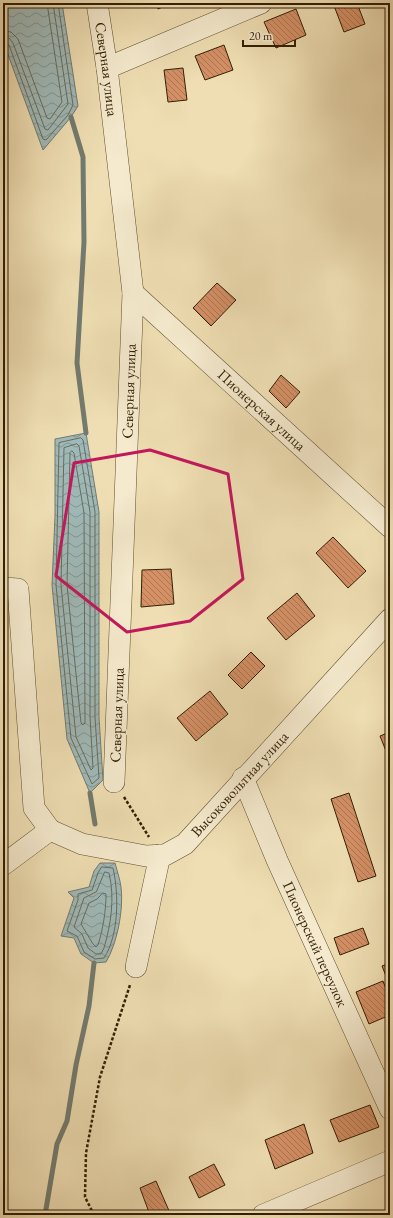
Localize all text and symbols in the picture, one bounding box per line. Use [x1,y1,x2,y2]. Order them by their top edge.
street label: Северная улица [91,21,123,118]
scale bar [243,22,295,48]
text: 20 m [249,28,273,44]
street label: Северная улица [117,343,140,439]
street label: Пионерская улица [214,365,310,455]
street label: Северная улица [105,667,128,763]
street label: Высоковольтная улица [186,727,292,841]
street label: Пионерский переулок [279,878,352,1010]

